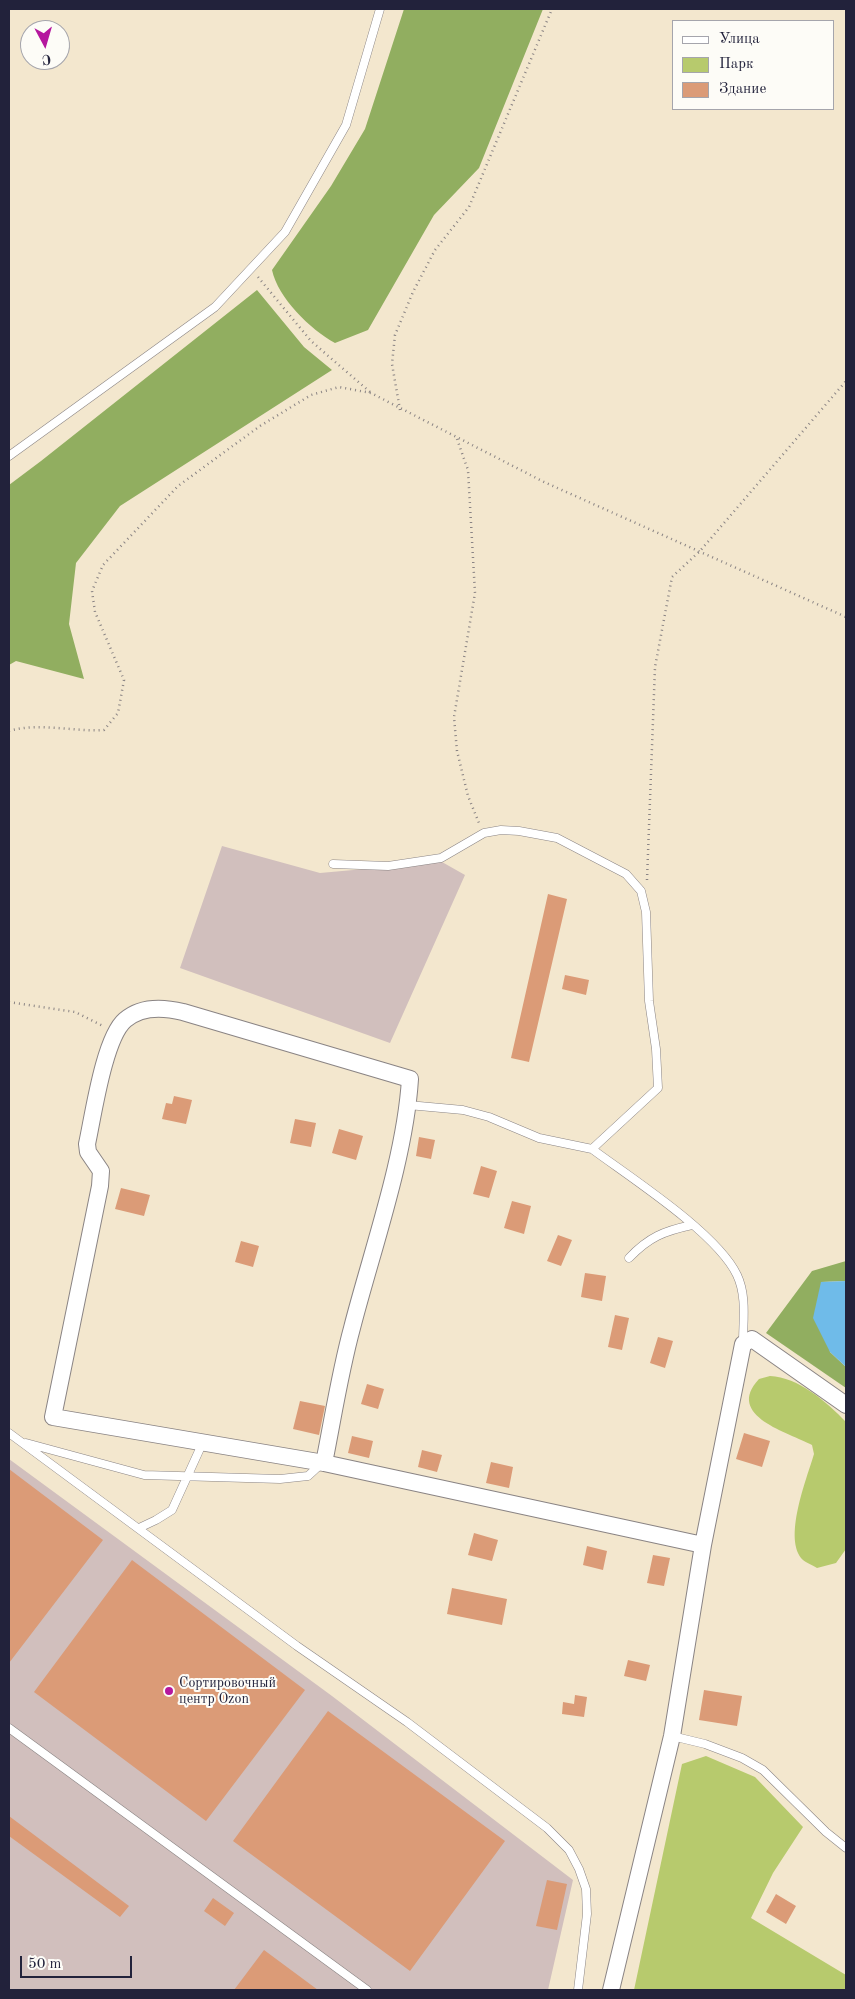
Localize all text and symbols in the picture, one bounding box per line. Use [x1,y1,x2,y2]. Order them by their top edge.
north arrow [20,20,70,70]
legend [672,20,835,110]
text: Улица [719,32,760,47]
text: С [41,51,52,66]
text: Парк [719,57,754,72]
text: Здание [719,82,766,97]
place label: Сортировочный центр Ozon [179,1675,276,1708]
marker: Сортировочный центр Ozon [163,1685,175,1697]
scale bar [22,1946,135,1978]
text: 50 m [28,1957,62,1972]

